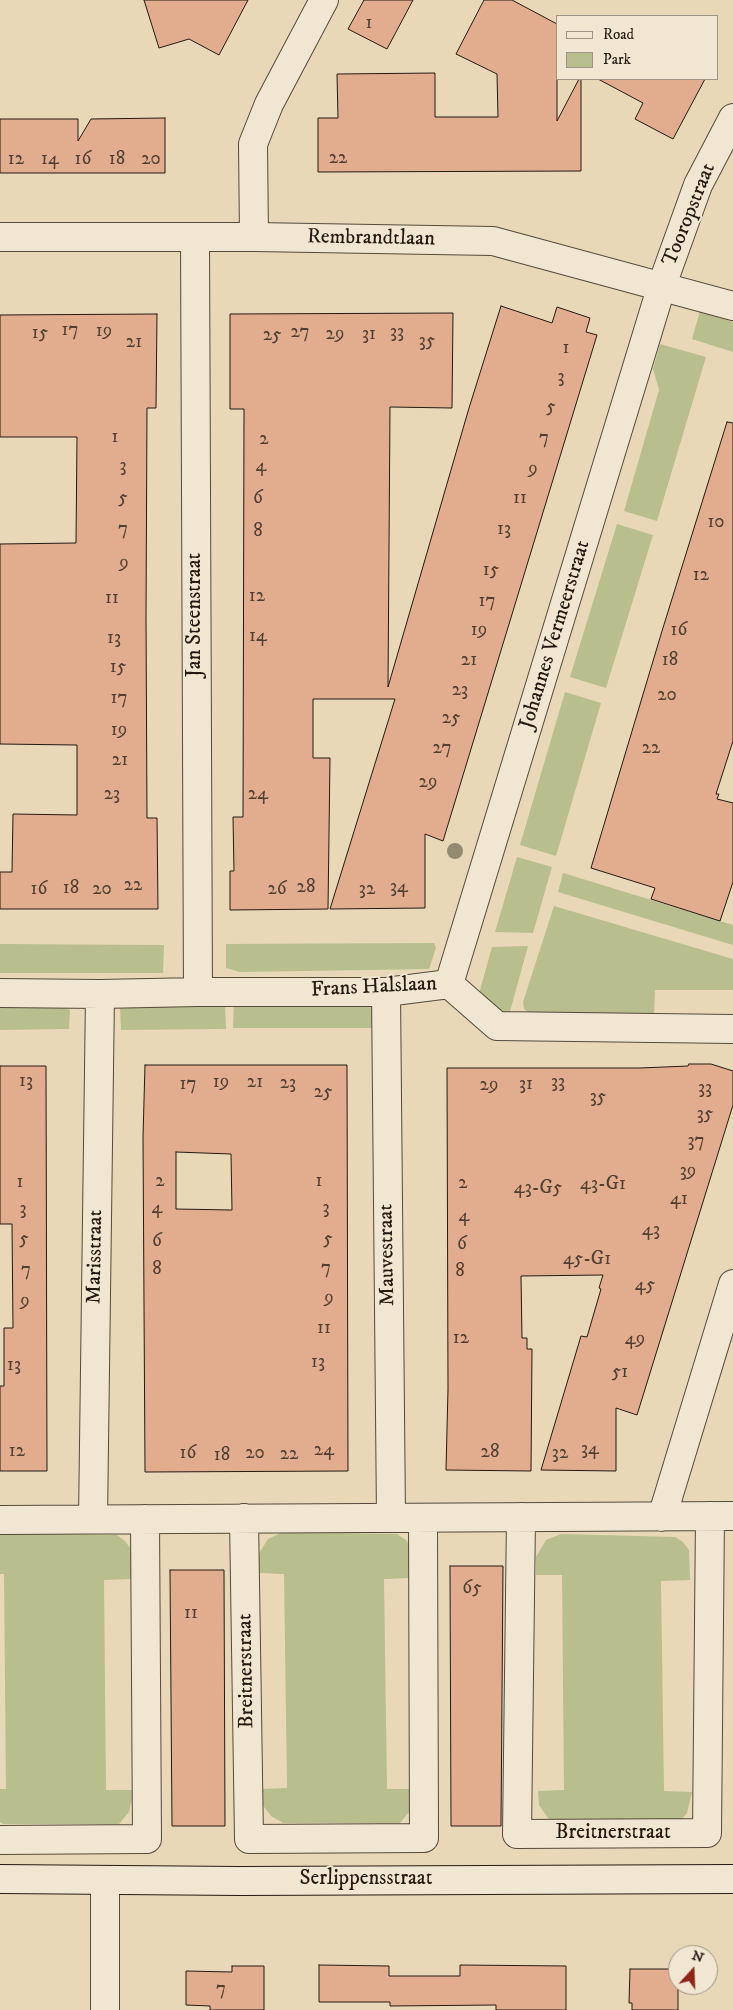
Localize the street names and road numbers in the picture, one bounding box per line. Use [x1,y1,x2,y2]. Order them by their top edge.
street label: Tooropstraat [658,160,722,270]
street label: Rembrandtlaan [307,225,435,253]
street label: Johannes Vermeerstraat [515,538,597,732]
street label: Jan Steenstraat [183,553,209,677]
street label: Frans Halslaan [310,972,438,1004]
street label: Mauvestraat [375,1204,401,1306]
street label: Marisstraat [83,1210,109,1304]
street label: Breitnerstraat [233,1613,261,1729]
street label: Breitnerstraat [555,1821,671,1847]
street label: Serlippensstraat [299,1867,433,1893]

